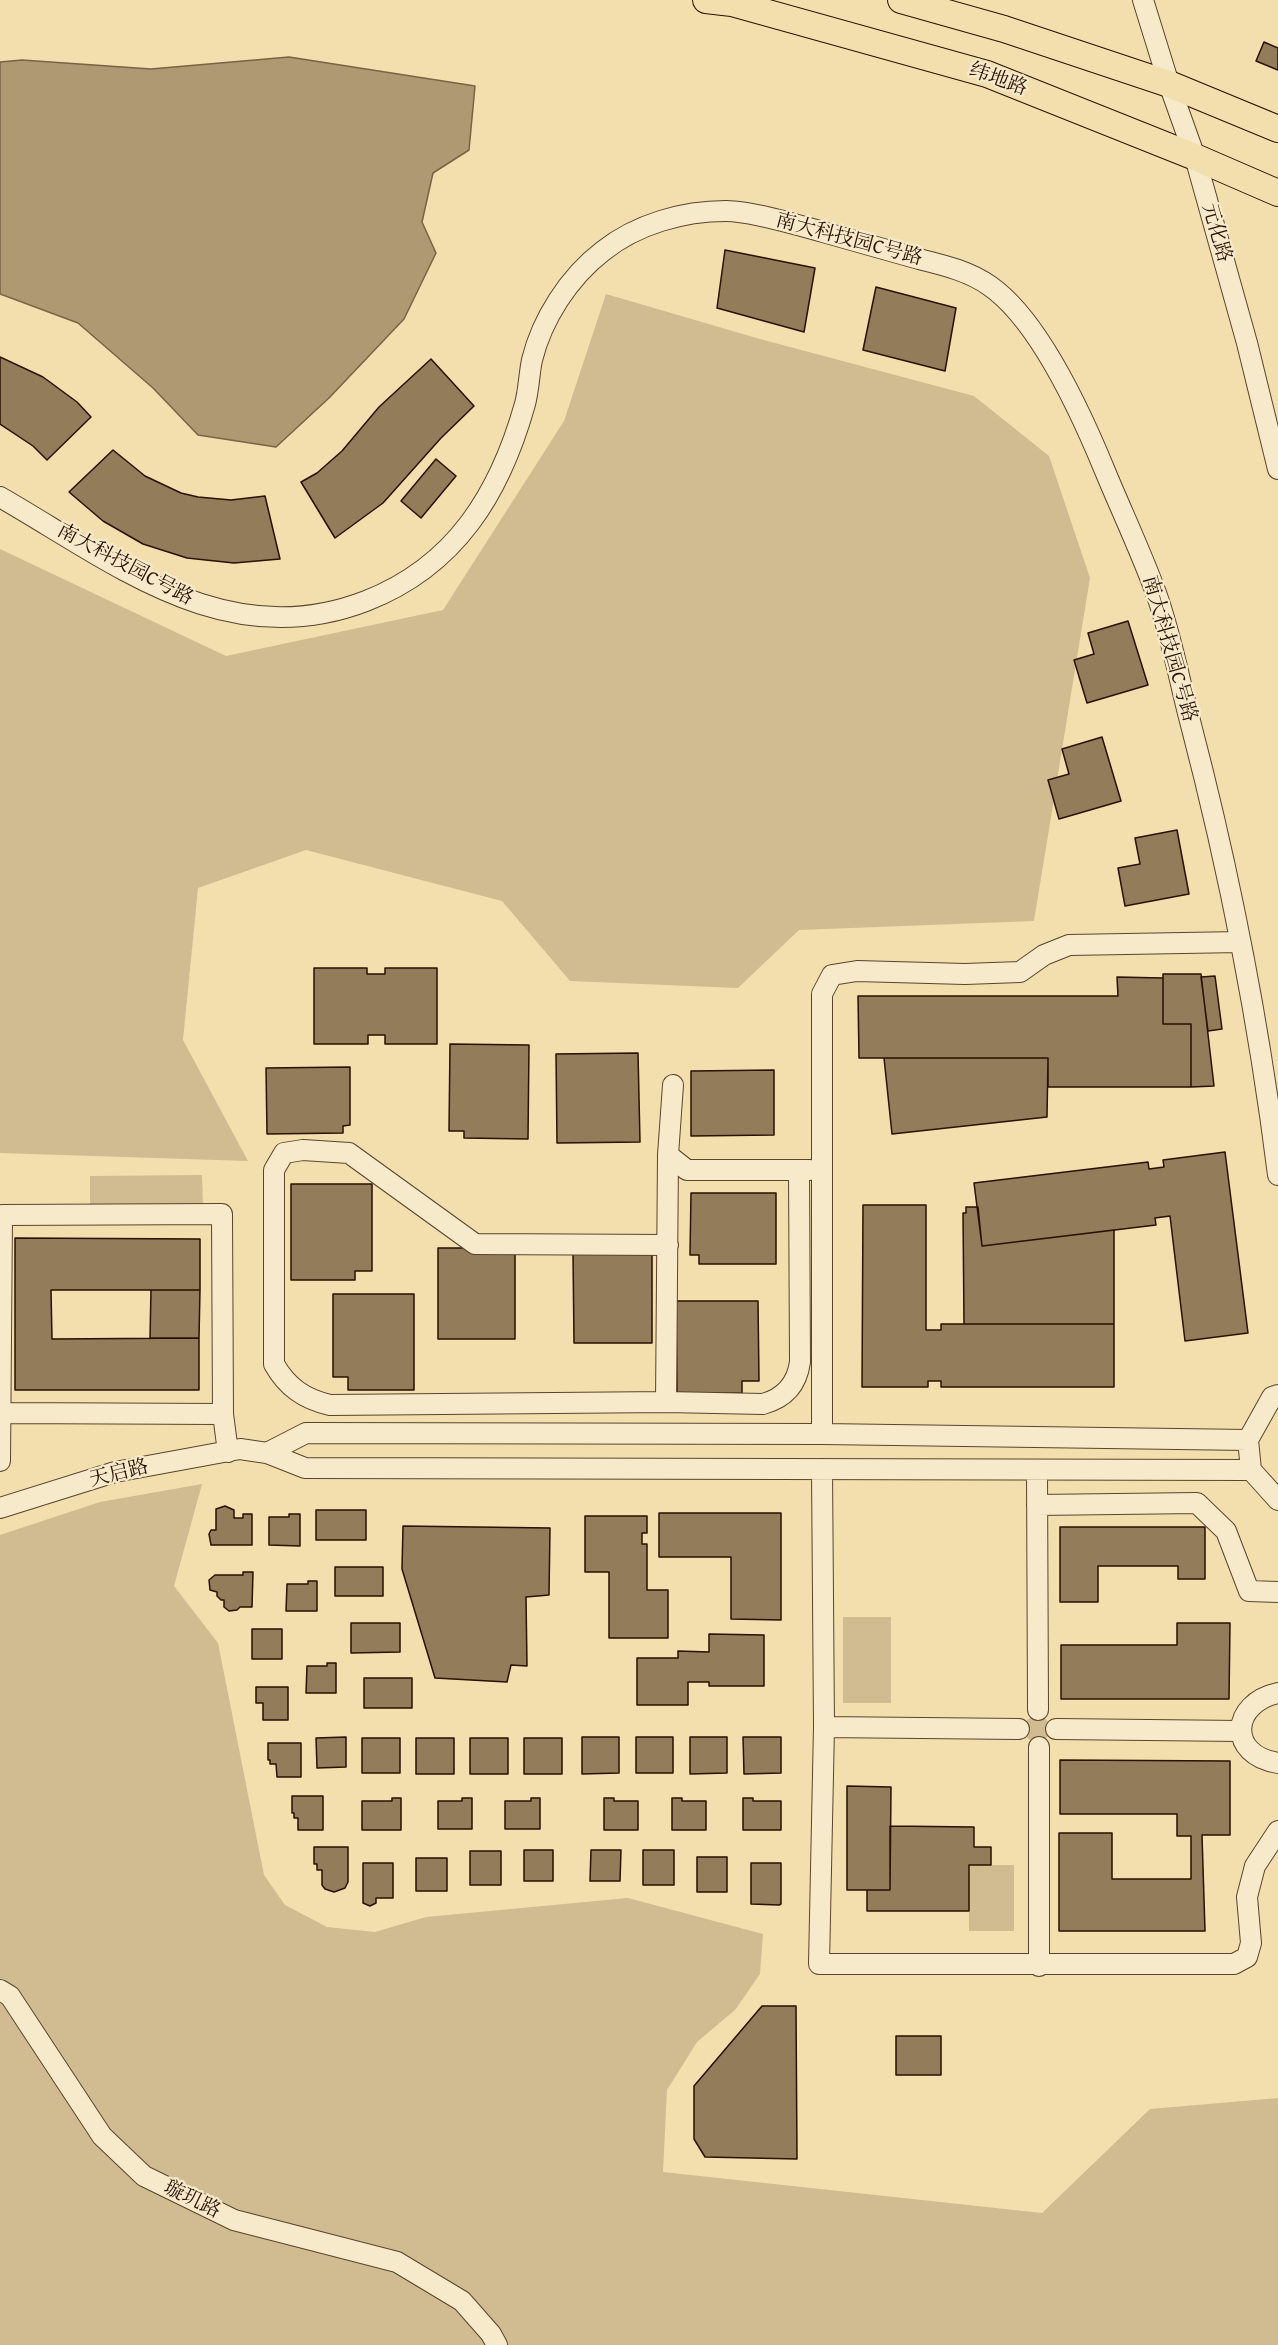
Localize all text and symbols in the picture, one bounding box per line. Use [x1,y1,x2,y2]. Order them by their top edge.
street label: 纬地路 [966,58,1030,102]
street label: 元化路 [1196,201,1236,265]
street label: 南大科技园C号路 [773,209,925,271]
street label: 南大科技园C号路 [53,519,197,611]
street label: 南大科技园C号路 [1137,573,1201,725]
street label: 天启路 [87,1455,151,1493]
street label: 璇玑路 [160,2176,224,2224]

